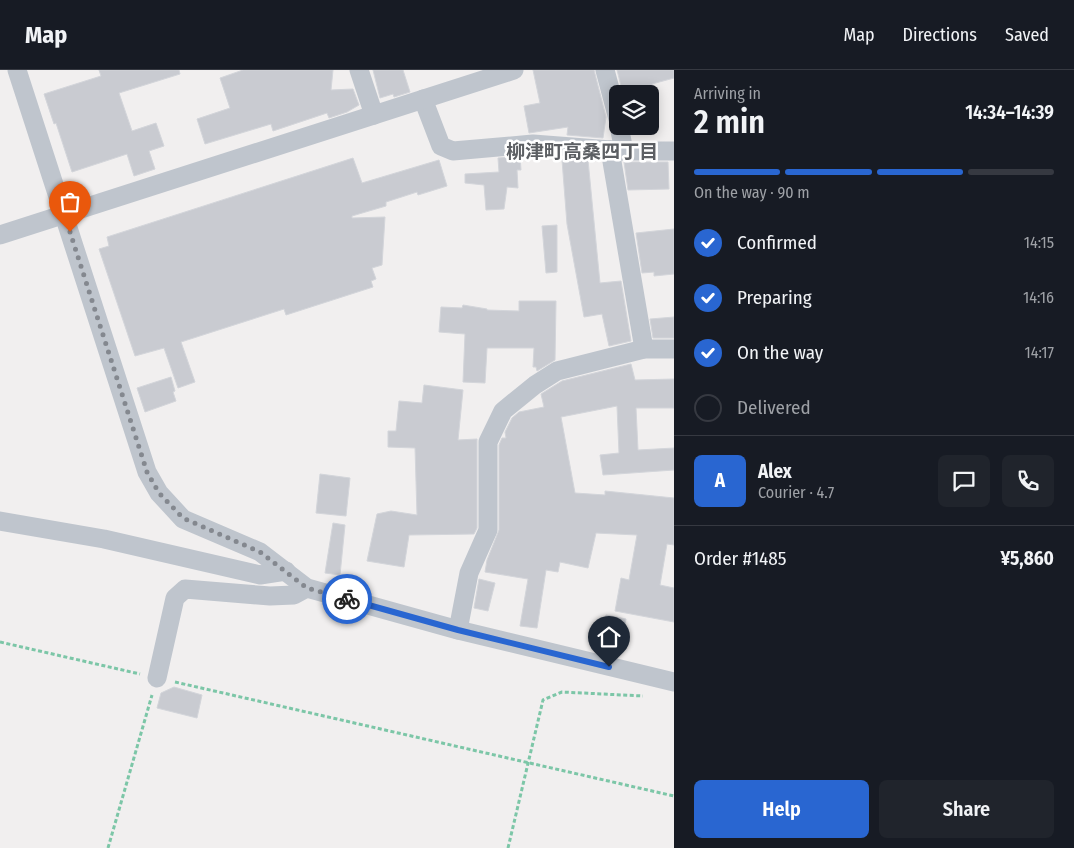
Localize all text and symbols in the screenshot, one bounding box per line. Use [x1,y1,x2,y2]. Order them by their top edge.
text: Map [25,21,67,49]
text: Map [843,24,875,46]
text: Directions [903,24,977,46]
text: Saved [1005,24,1049,46]
text: Arriving in [694,84,761,103]
map controls [609,85,659,135]
button: layers [609,85,659,135]
text: 14:34–14:39 [965,101,1054,124]
text: 2 min [694,103,765,141]
district label: 柳津町高桑四丁目 [506,140,658,163]
pin [49,181,91,232]
text: On the way · 90 m [694,183,810,202]
icon: bag [56,188,84,216]
icon: check [694,229,722,257]
text: Confirmed [737,231,817,254]
text: 14:15 [1024,233,1054,252]
icon: check [694,284,722,312]
text: Preparing [737,286,812,309]
text: 14:16 [1023,288,1054,307]
icon: check [694,339,722,367]
text: On the way [737,341,823,364]
text: 14:17 [1025,343,1054,362]
text: Delivered [737,396,811,419]
button: chat [938,455,990,507]
button: phone [1002,455,1054,507]
text: Alex [758,460,792,483]
text: A [715,469,725,492]
text: Courier · 4.7 [758,483,834,502]
text: Order #1485 [694,547,787,570]
text: ¥5,860 [1000,547,1054,570]
courier [322,574,372,624]
icon: bike [333,585,361,613]
pin [588,616,630,667]
icon: home [595,623,623,651]
button: Help [694,780,869,838]
button: Share [879,780,1054,838]

